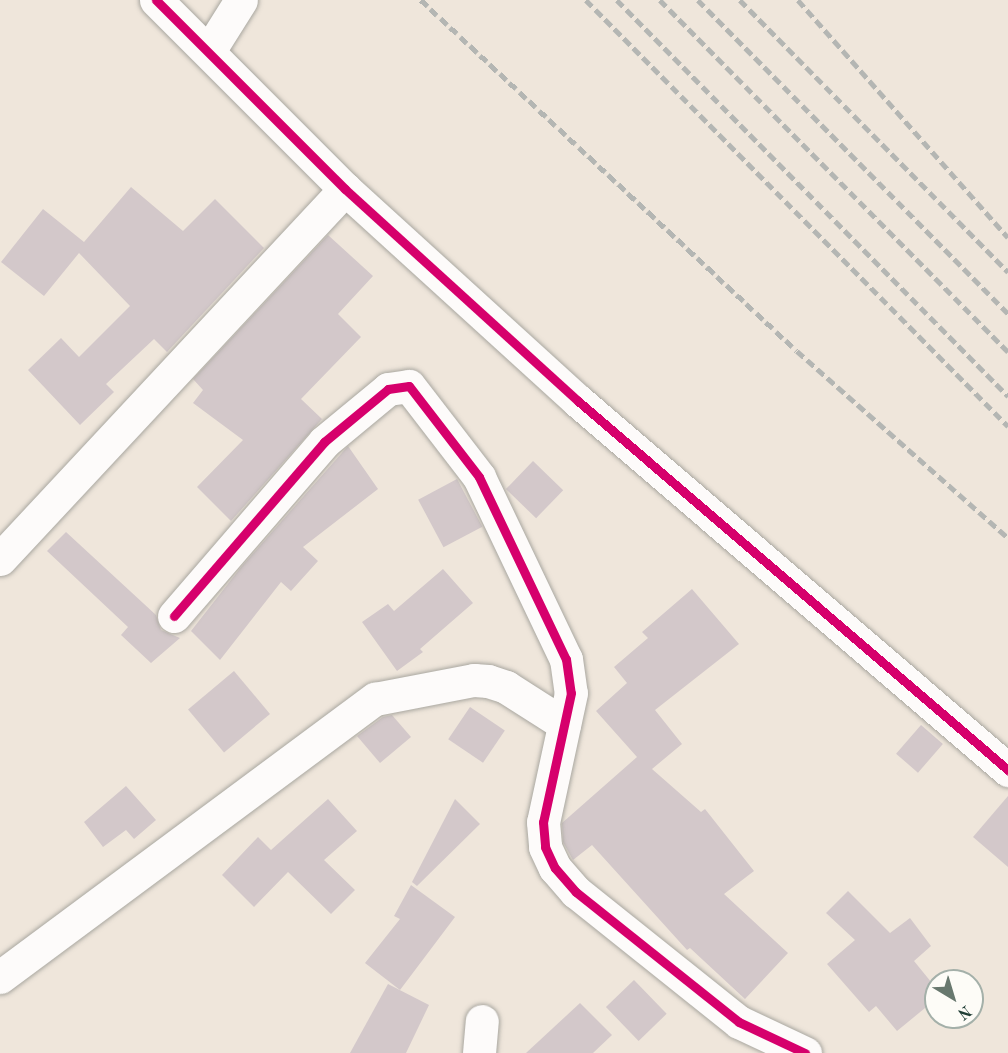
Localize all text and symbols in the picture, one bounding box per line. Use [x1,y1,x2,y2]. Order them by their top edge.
north arrow [924,969,984,1029]
text: N [954,1002,974,1022]

